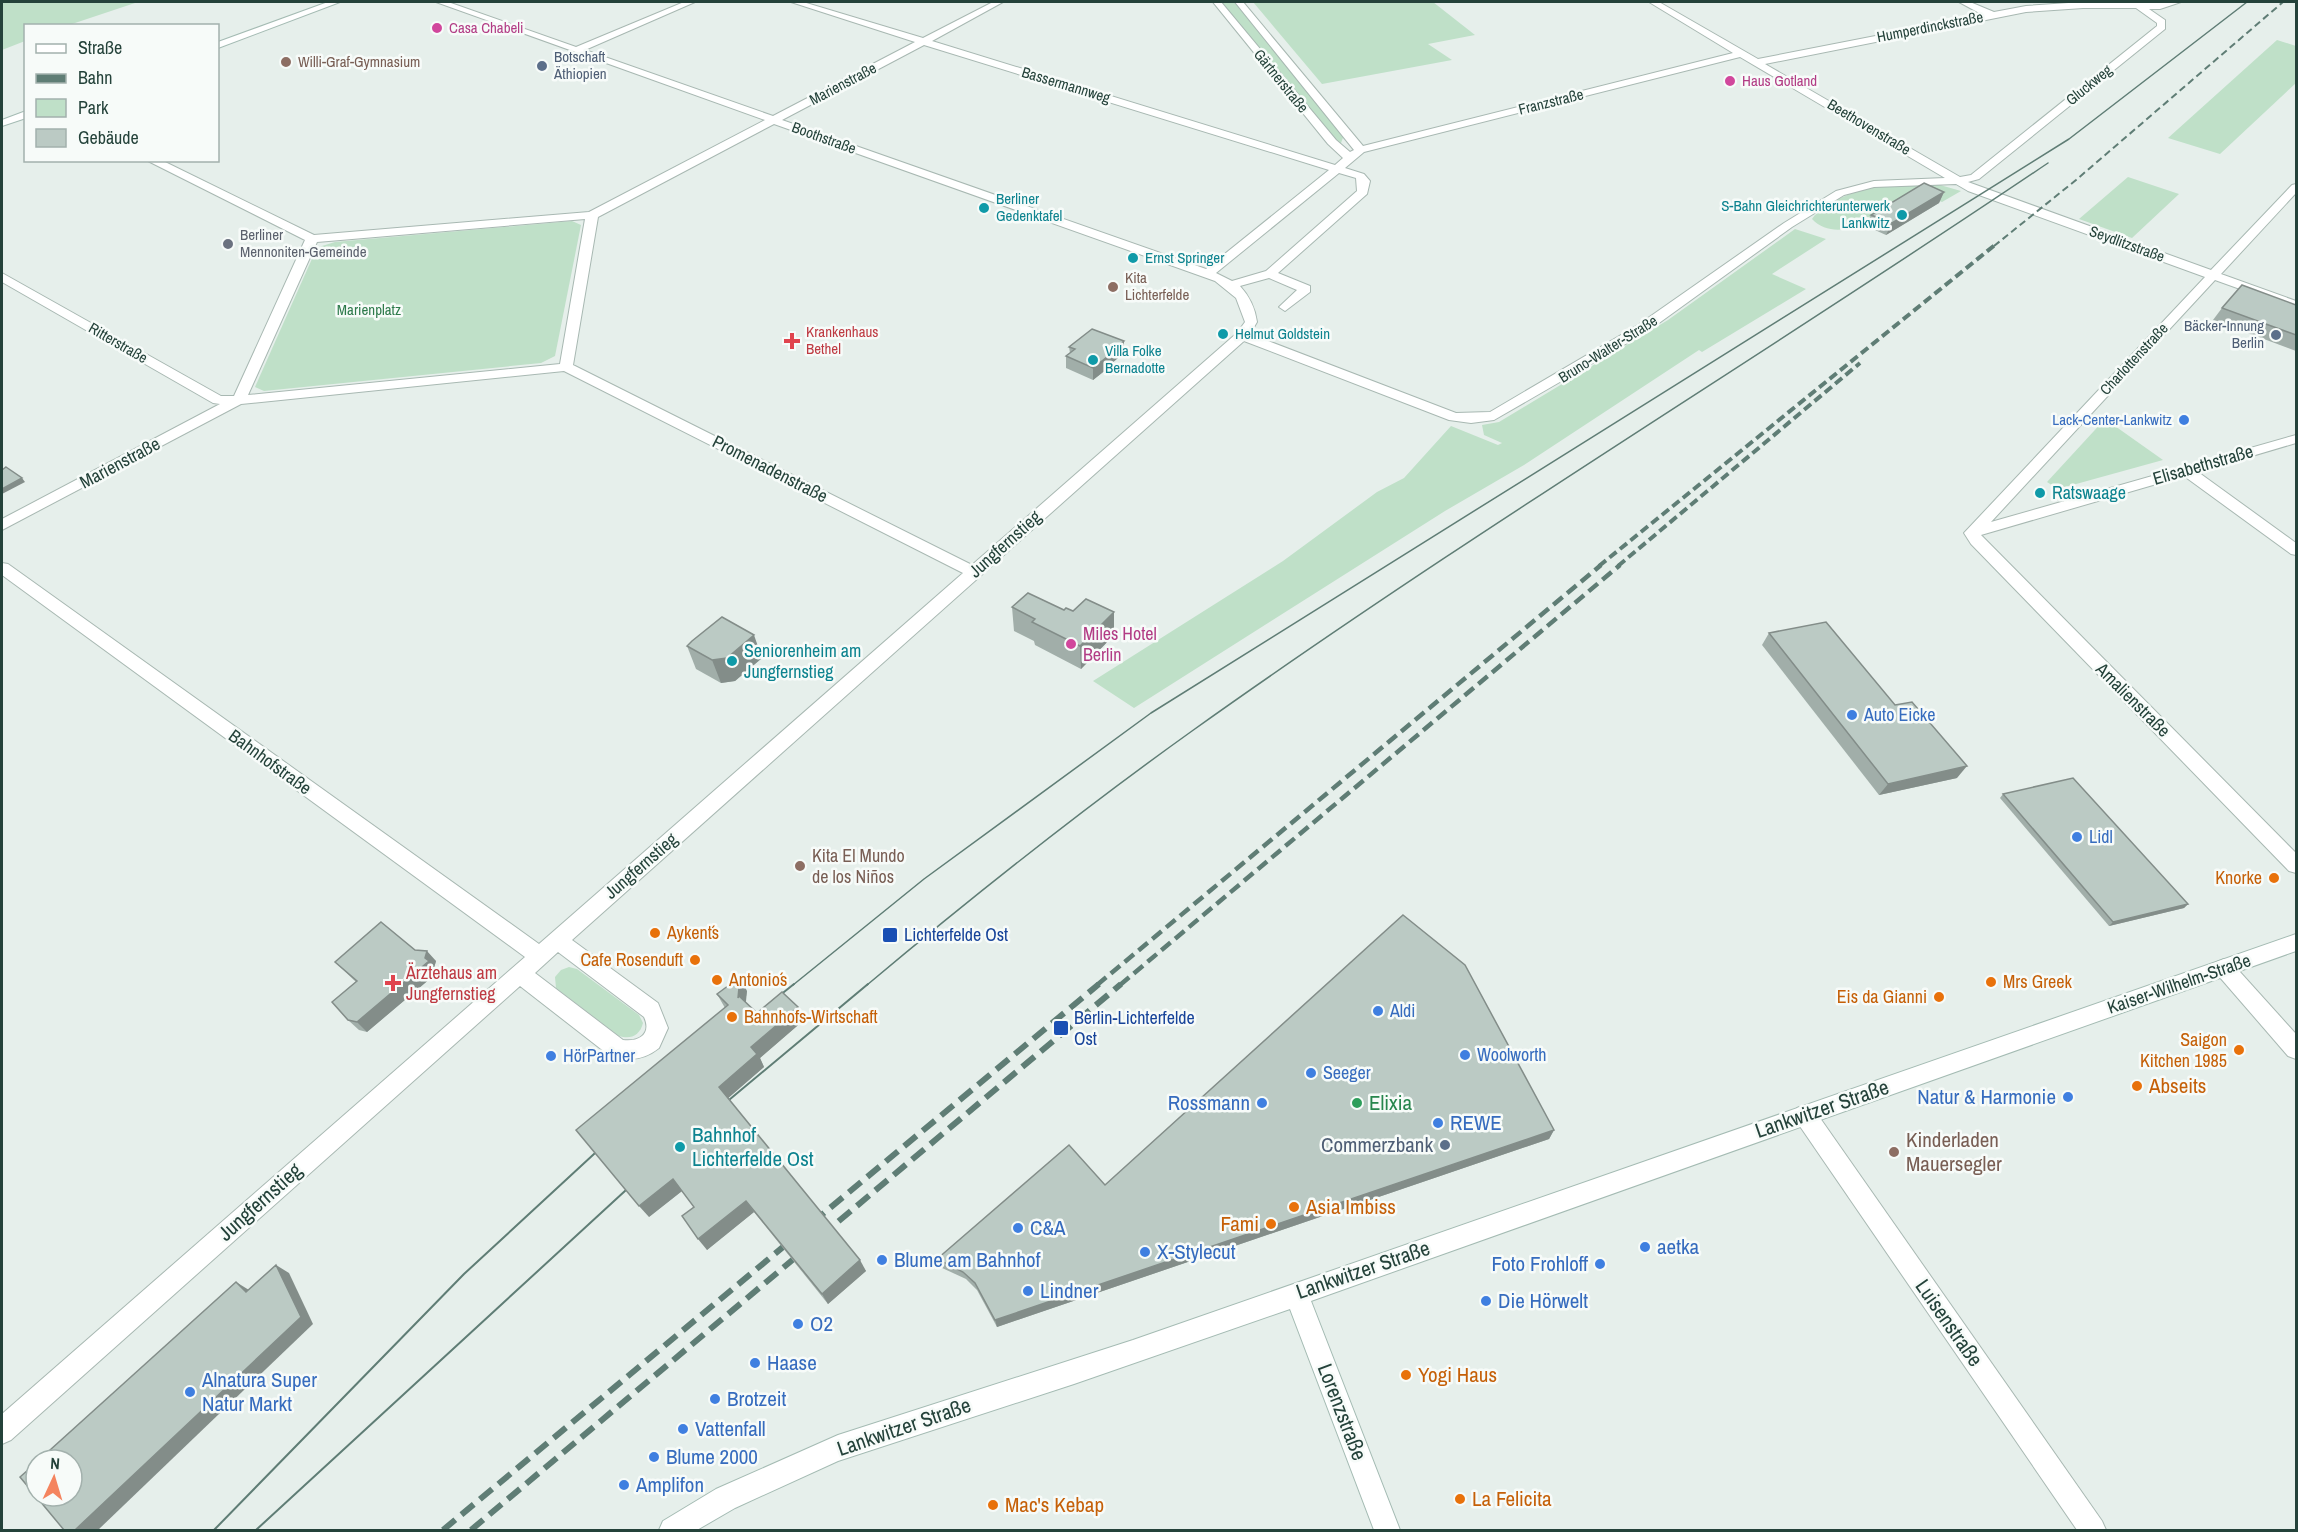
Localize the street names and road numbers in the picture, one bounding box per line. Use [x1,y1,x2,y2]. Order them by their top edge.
street label: Humperdinckstraße [1875,6,1985,47]
street label: Gärtnerstraße [1249,44,1314,117]
street label: Marienstraße [806,57,880,110]
street label: Gluckweg [2061,59,2116,110]
street label: Bassermannweg [1019,61,1113,108]
street label: Franzstraße [1516,83,1586,120]
street label: Beethovenstraße [1824,93,1915,160]
street label: Boothstraße [789,116,859,159]
street label: Seydlitzstraße [2087,220,2168,267]
street label: Bruno-Walter-Straße [1554,310,1661,387]
street label: Ritterstraße [85,317,152,368]
street label: Charlottenstraße [2095,318,2173,399]
street label: Promenadenstraße [708,429,832,508]
street label: Marienstraße [75,431,164,494]
street label: Elisabethstraße [2150,438,2256,491]
street label: Jungfernstieg [963,504,1047,583]
street label: Amalienstraße [2090,656,2176,742]
street label: Bahnhofstraße [224,723,317,800]
street label: Jungfernstieg [599,826,683,904]
street label: Kaiser-Wilhelm-Straße [2104,947,2254,1020]
street label: Lankwitzer Straße [1751,1072,1893,1145]
street label: Jungfernstieg [211,1156,308,1247]
street label: Lankwitzer Straße [1292,1233,1434,1306]
street label: Luisenstraße [1909,1273,1990,1372]
street label: Lorenzstraße [1311,1359,1374,1464]
street label: Lankwitzer Straße [833,1390,975,1463]

